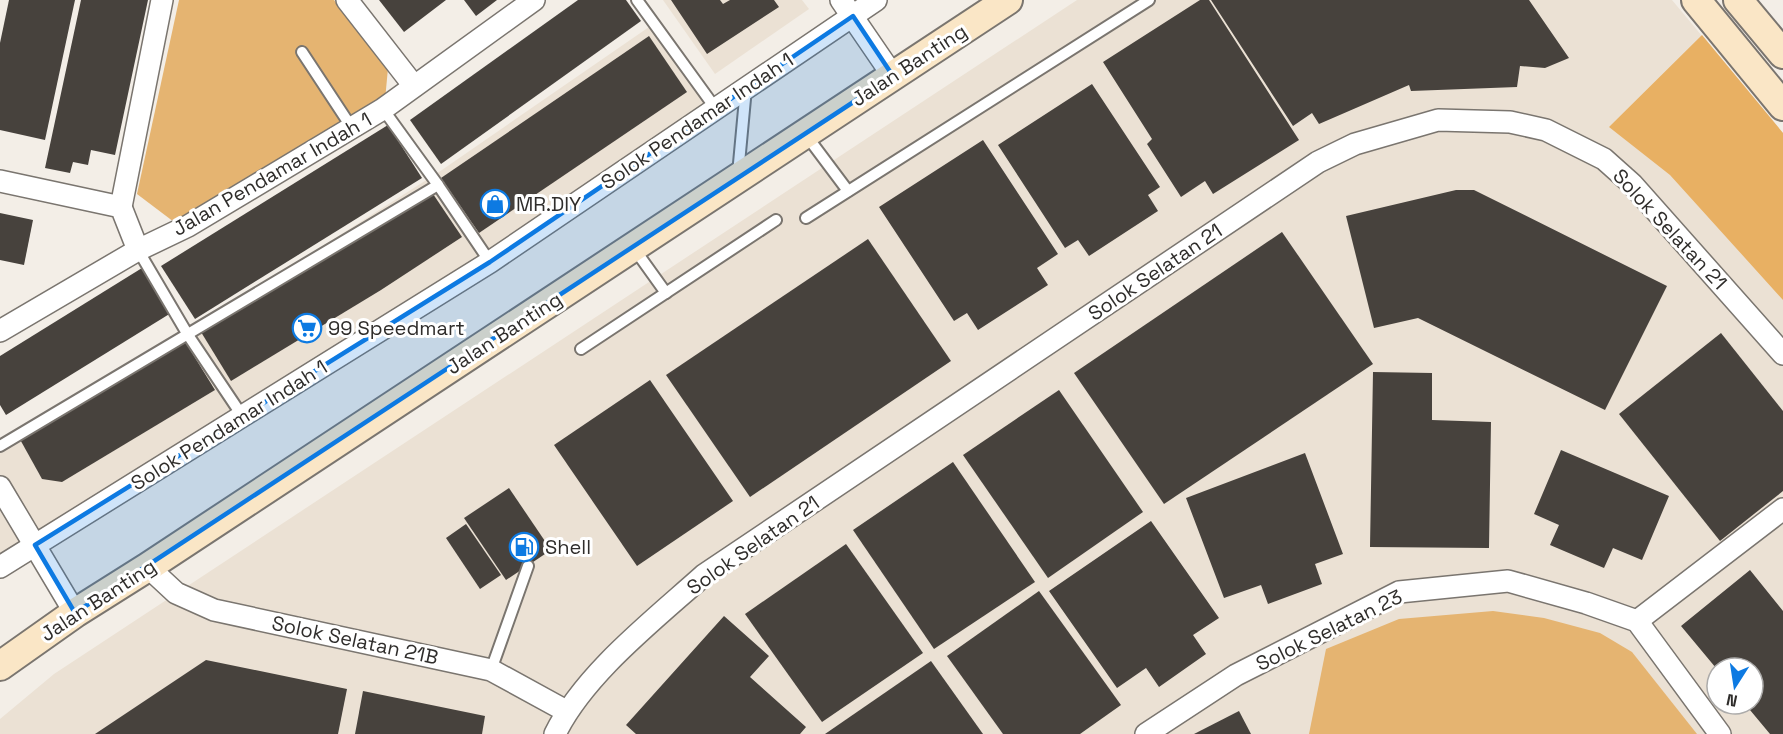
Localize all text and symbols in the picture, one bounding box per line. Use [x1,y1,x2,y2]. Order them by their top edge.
street label: Jalan Banting [846,18,972,112]
street label: Solok Pendamar Indah 1 [596,47,798,195]
street label: Jalan Pendamar Indah 1 [168,106,376,242]
street label: Solok Selatan 21 [1607,163,1733,295]
shop icon: MR.DIY [479,188,511,220]
place label: MR.DIY [516,191,581,217]
street label: Solok Selatan 21 [1083,218,1227,326]
street label: Jalan Banting [441,286,567,380]
supermarket icon: 99 Speedmart [291,312,323,344]
place label: 99 Speedmart [328,315,465,341]
street label: Solok Pendamar Indah 1 [126,354,332,496]
street label: Solok Selatan 21 [682,490,824,600]
fuel station icon: Shell [508,531,540,563]
place label: Shell [545,534,591,560]
street label: Jalan Banting [35,553,161,647]
street label: Solok Selatan 23 [1252,583,1406,677]
street label: Solok Selatan 21B [269,610,441,670]
north arrow [1705,656,1765,716]
text: N [1725,689,1739,712]

